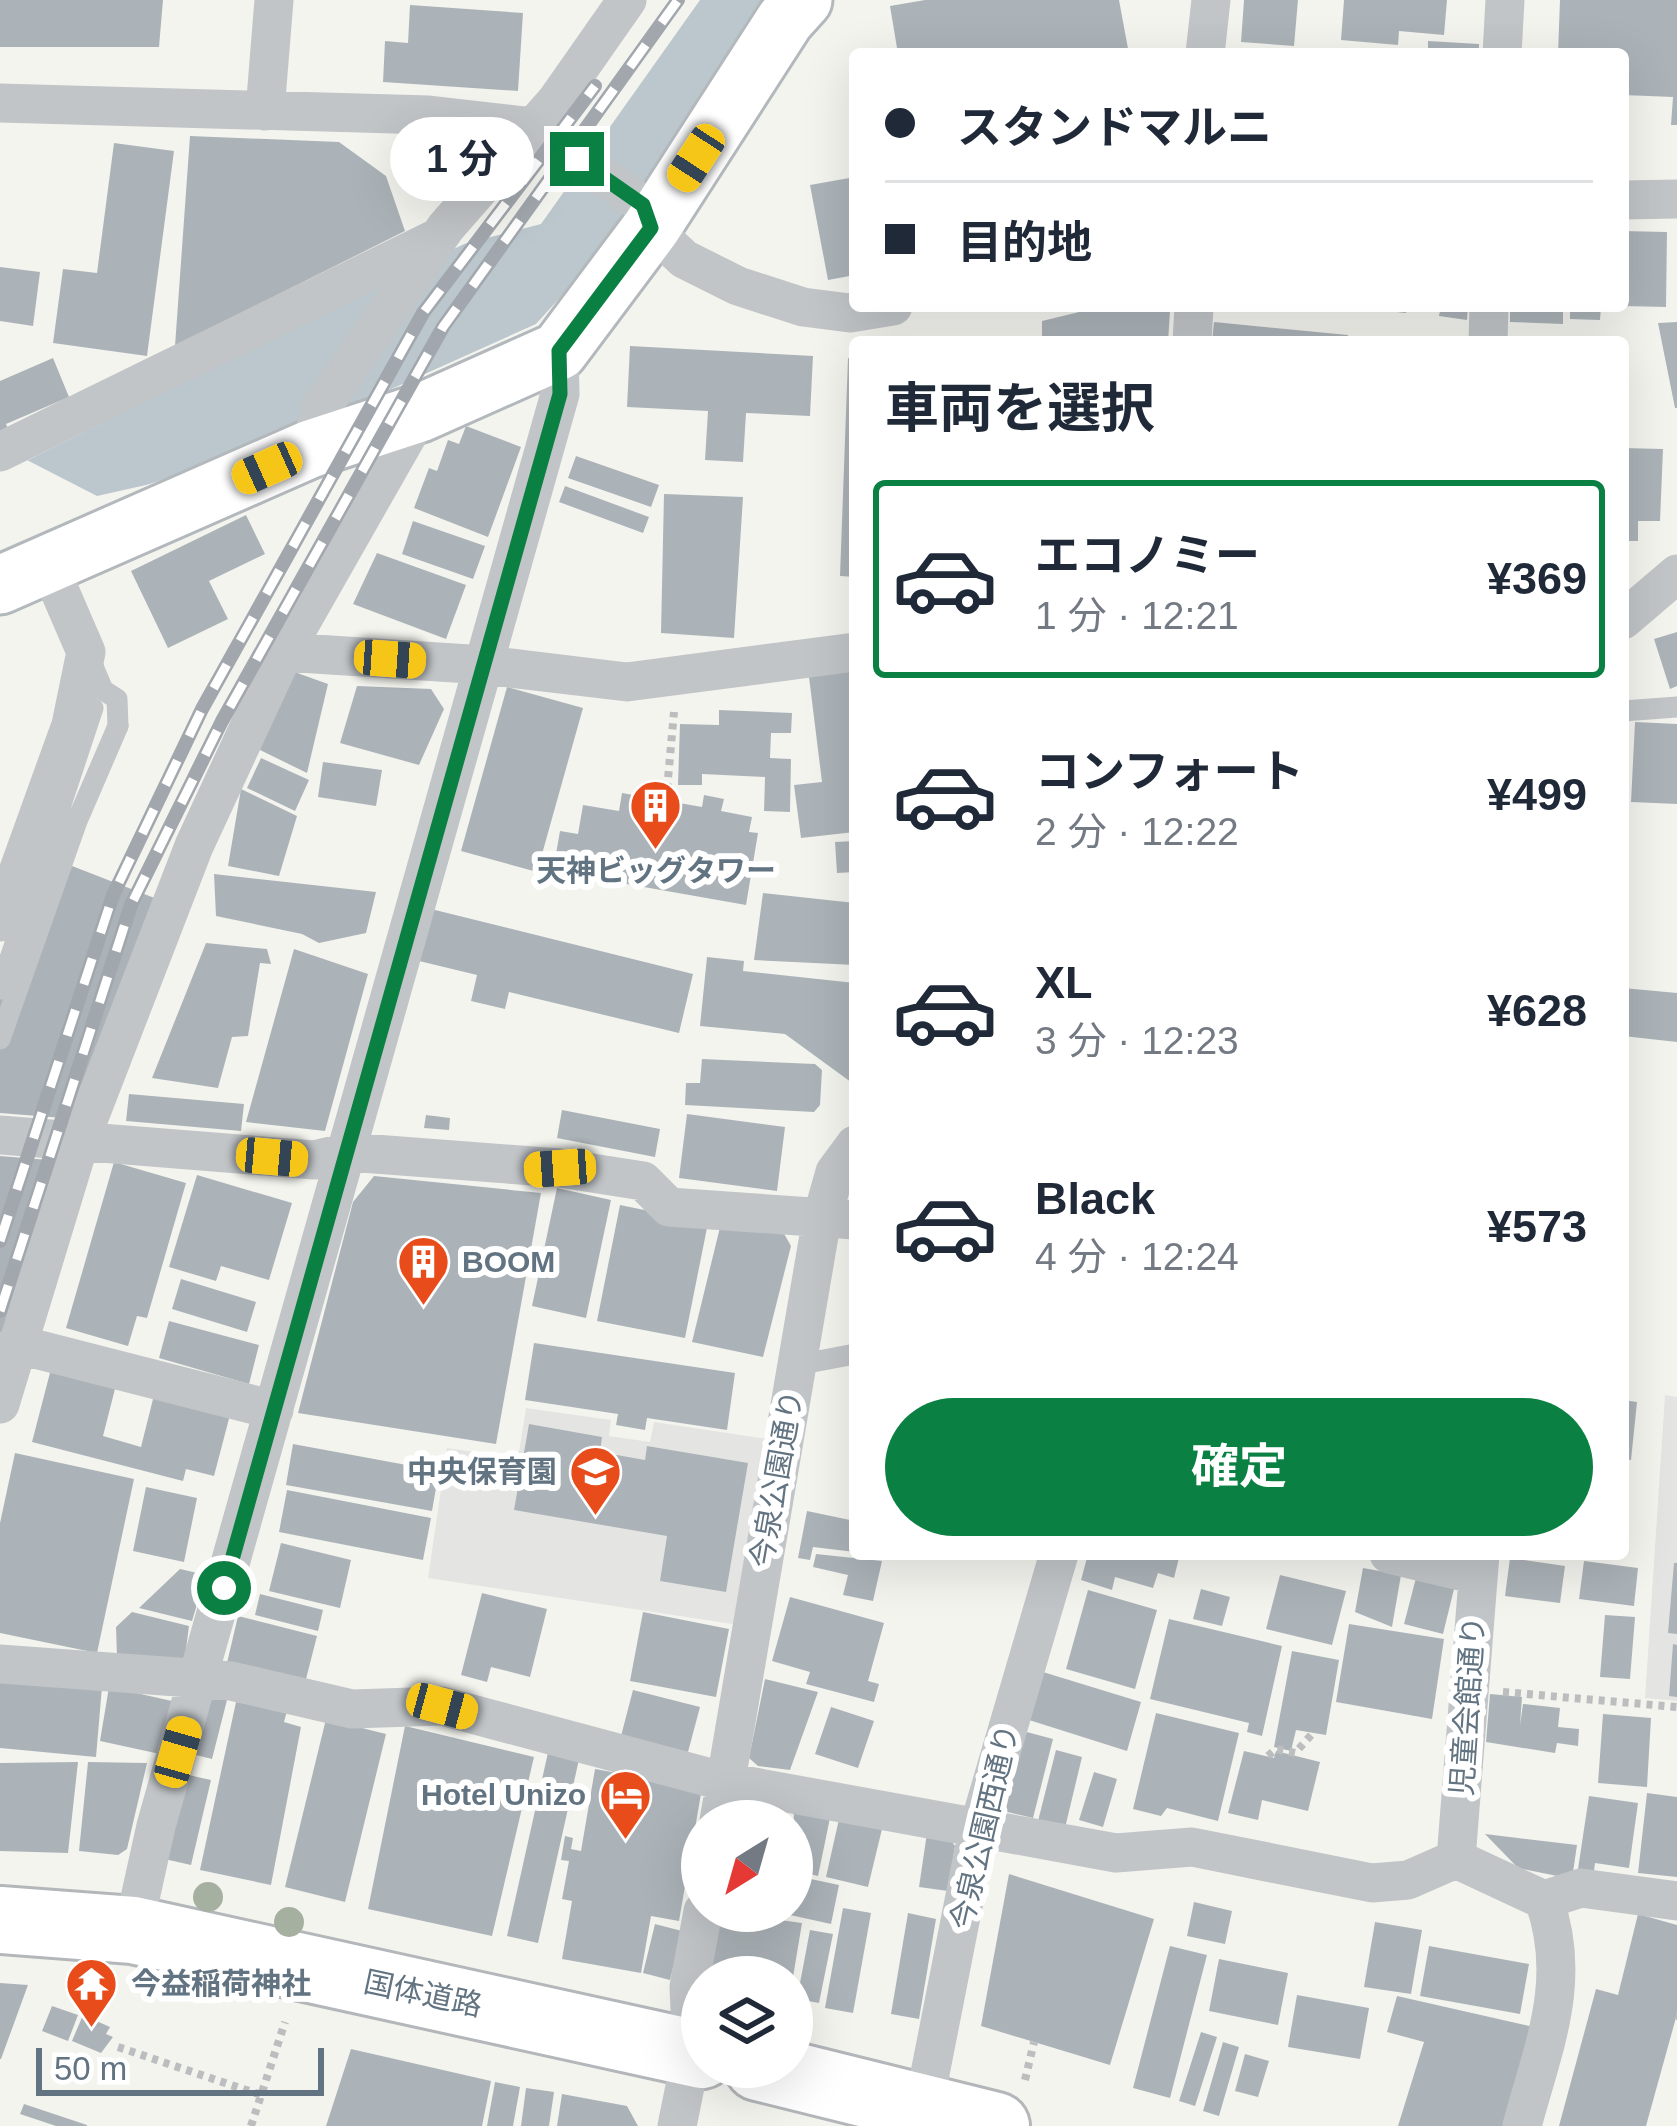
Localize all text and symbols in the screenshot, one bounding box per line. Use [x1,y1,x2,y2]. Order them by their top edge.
text: スタンドマルニ [957,102,1272,153]
callout: 1 分 [391,117,535,201]
car [661,118,731,198]
route end [550,132,604,186]
text: 1 分 [426,137,498,180]
text: 目的地 [957,217,1092,268]
text: 車両を選択 [885,378,1155,438]
car [227,437,307,499]
icon: car [891,525,999,633]
text: エコノミー [1035,530,1260,581]
text: ¥369 [1487,553,1587,604]
text: 1 分 · 12:21 [1035,594,1239,637]
car [353,639,427,679]
icon: car [891,741,999,849]
text: コンフォート [1035,746,1304,797]
text: ¥499 [1487,769,1587,820]
building icon: 天神ビッグタワー [628,778,684,852]
text: 2 分 · 12:22 [1035,810,1239,853]
place label: 天神ビッグタワー [536,854,776,887]
icon: car [891,957,999,1065]
text: XL [1035,957,1093,1008]
text: ¥628 [1487,985,1587,1036]
text: 3 分 · 12:23 [1035,1019,1239,1062]
car [235,1136,309,1178]
car [523,1148,597,1188]
icon: car [891,1173,999,1281]
text: Black [1035,1173,1155,1224]
text: ¥573 [1487,1201,1587,1252]
building icon: BOOM [395,1234,451,1308]
text: 4 分 · 12:24 [1035,1235,1239,1278]
place label: BOOM [462,1245,555,1278]
street label: 今泉公園通り [745,1387,808,1570]
button: 確定 [885,1398,1593,1536]
school or university icon: 中央保育園 [568,1444,624,1518]
place label: 中央保育園 [407,1455,557,1488]
route start [197,1561,251,1615]
street label: 児童会館通り [1445,1615,1490,1797]
car [403,1679,481,1733]
car [151,1712,205,1792]
street label: 今泉公園西通り [945,1721,1024,1933]
hotel icon: Hotel Unizo [597,1767,653,1841]
place label: Hotel Unizo [421,1778,586,1811]
north arrow [681,1800,813,1932]
map controls [681,1800,813,2088]
temple icon: 今益稲荷神社 [64,1956,120,2030]
button: layers [681,1956,813,2088]
street label: 国体道路 [361,1965,485,2022]
place label: 今益稲荷神社 [131,1967,311,2000]
scale bar [36,2042,324,2095]
text: 50 m [54,2050,127,2087]

